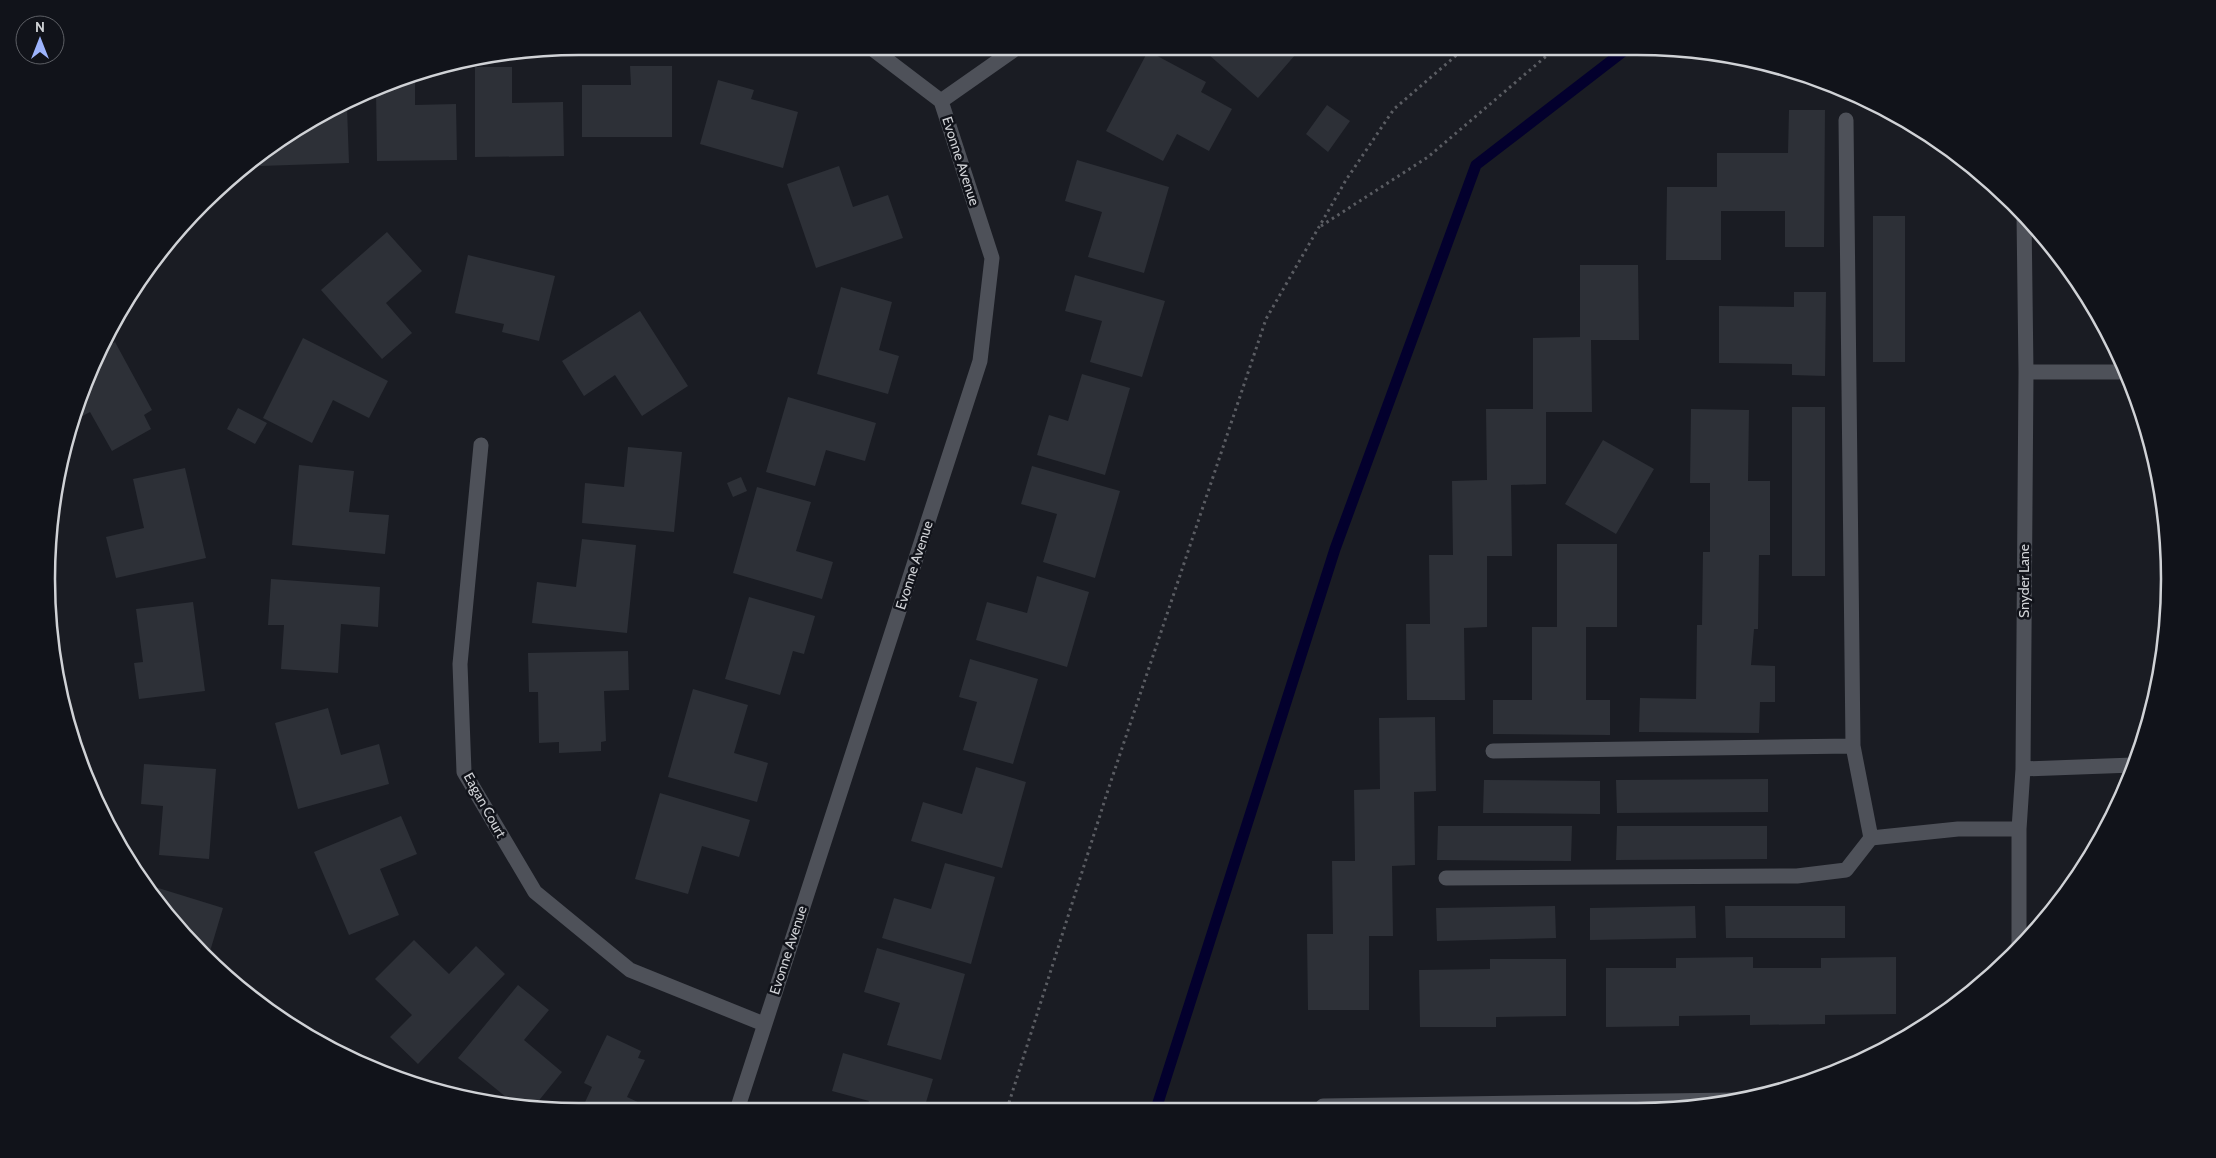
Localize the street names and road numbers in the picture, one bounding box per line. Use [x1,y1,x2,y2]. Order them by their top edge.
street label: Evonne Avenue [938,114,984,208]
street label: Evonne Avenue [891,518,937,612]
street label: Snyder Lane [2015,544,2033,618]
street label: Eagan Court [460,769,510,841]
street label: Evonne Avenue [765,903,811,997]

